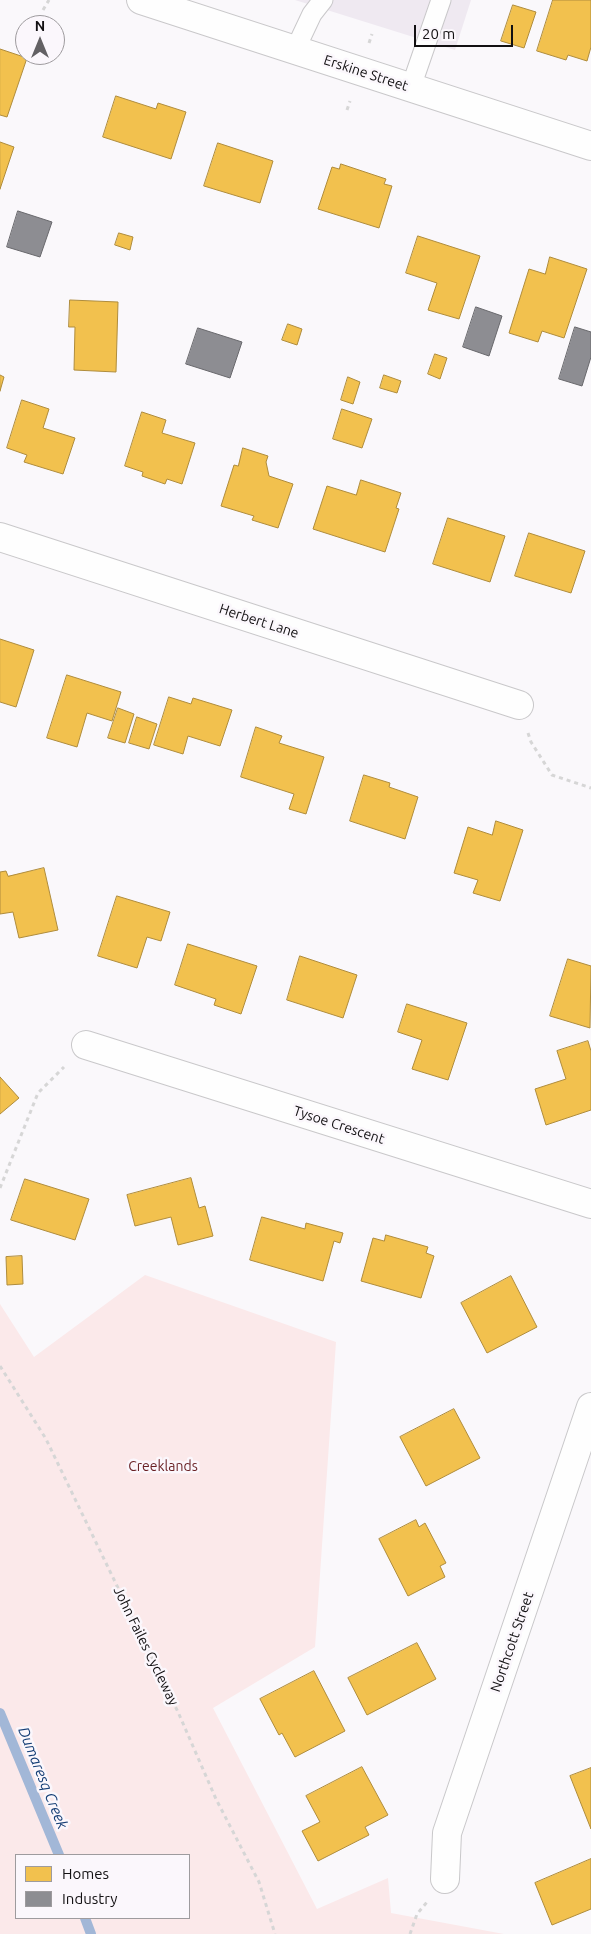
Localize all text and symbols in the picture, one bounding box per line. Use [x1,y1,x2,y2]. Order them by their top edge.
north arrow [15,15,65,65]
scale bar [416,15,515,47]
text: N [35,18,45,34]
text: 20 m [422,25,455,42]
street label: Erskine Street [322,51,410,95]
street label: Herbert Lane [217,600,301,642]
street label: Tysoe Crescent [291,1102,387,1148]
park label: Creeklands [128,1458,198,1474]
street label: John Failes Cycleway [110,1584,182,1708]
street label: Northcott Street [487,1590,537,1694]
water label: Dumaresq Creek [14,1724,72,1832]
legend [15,1854,190,1919]
text: Homes [62,1865,109,1882]
text: Industry [62,1890,117,1907]

